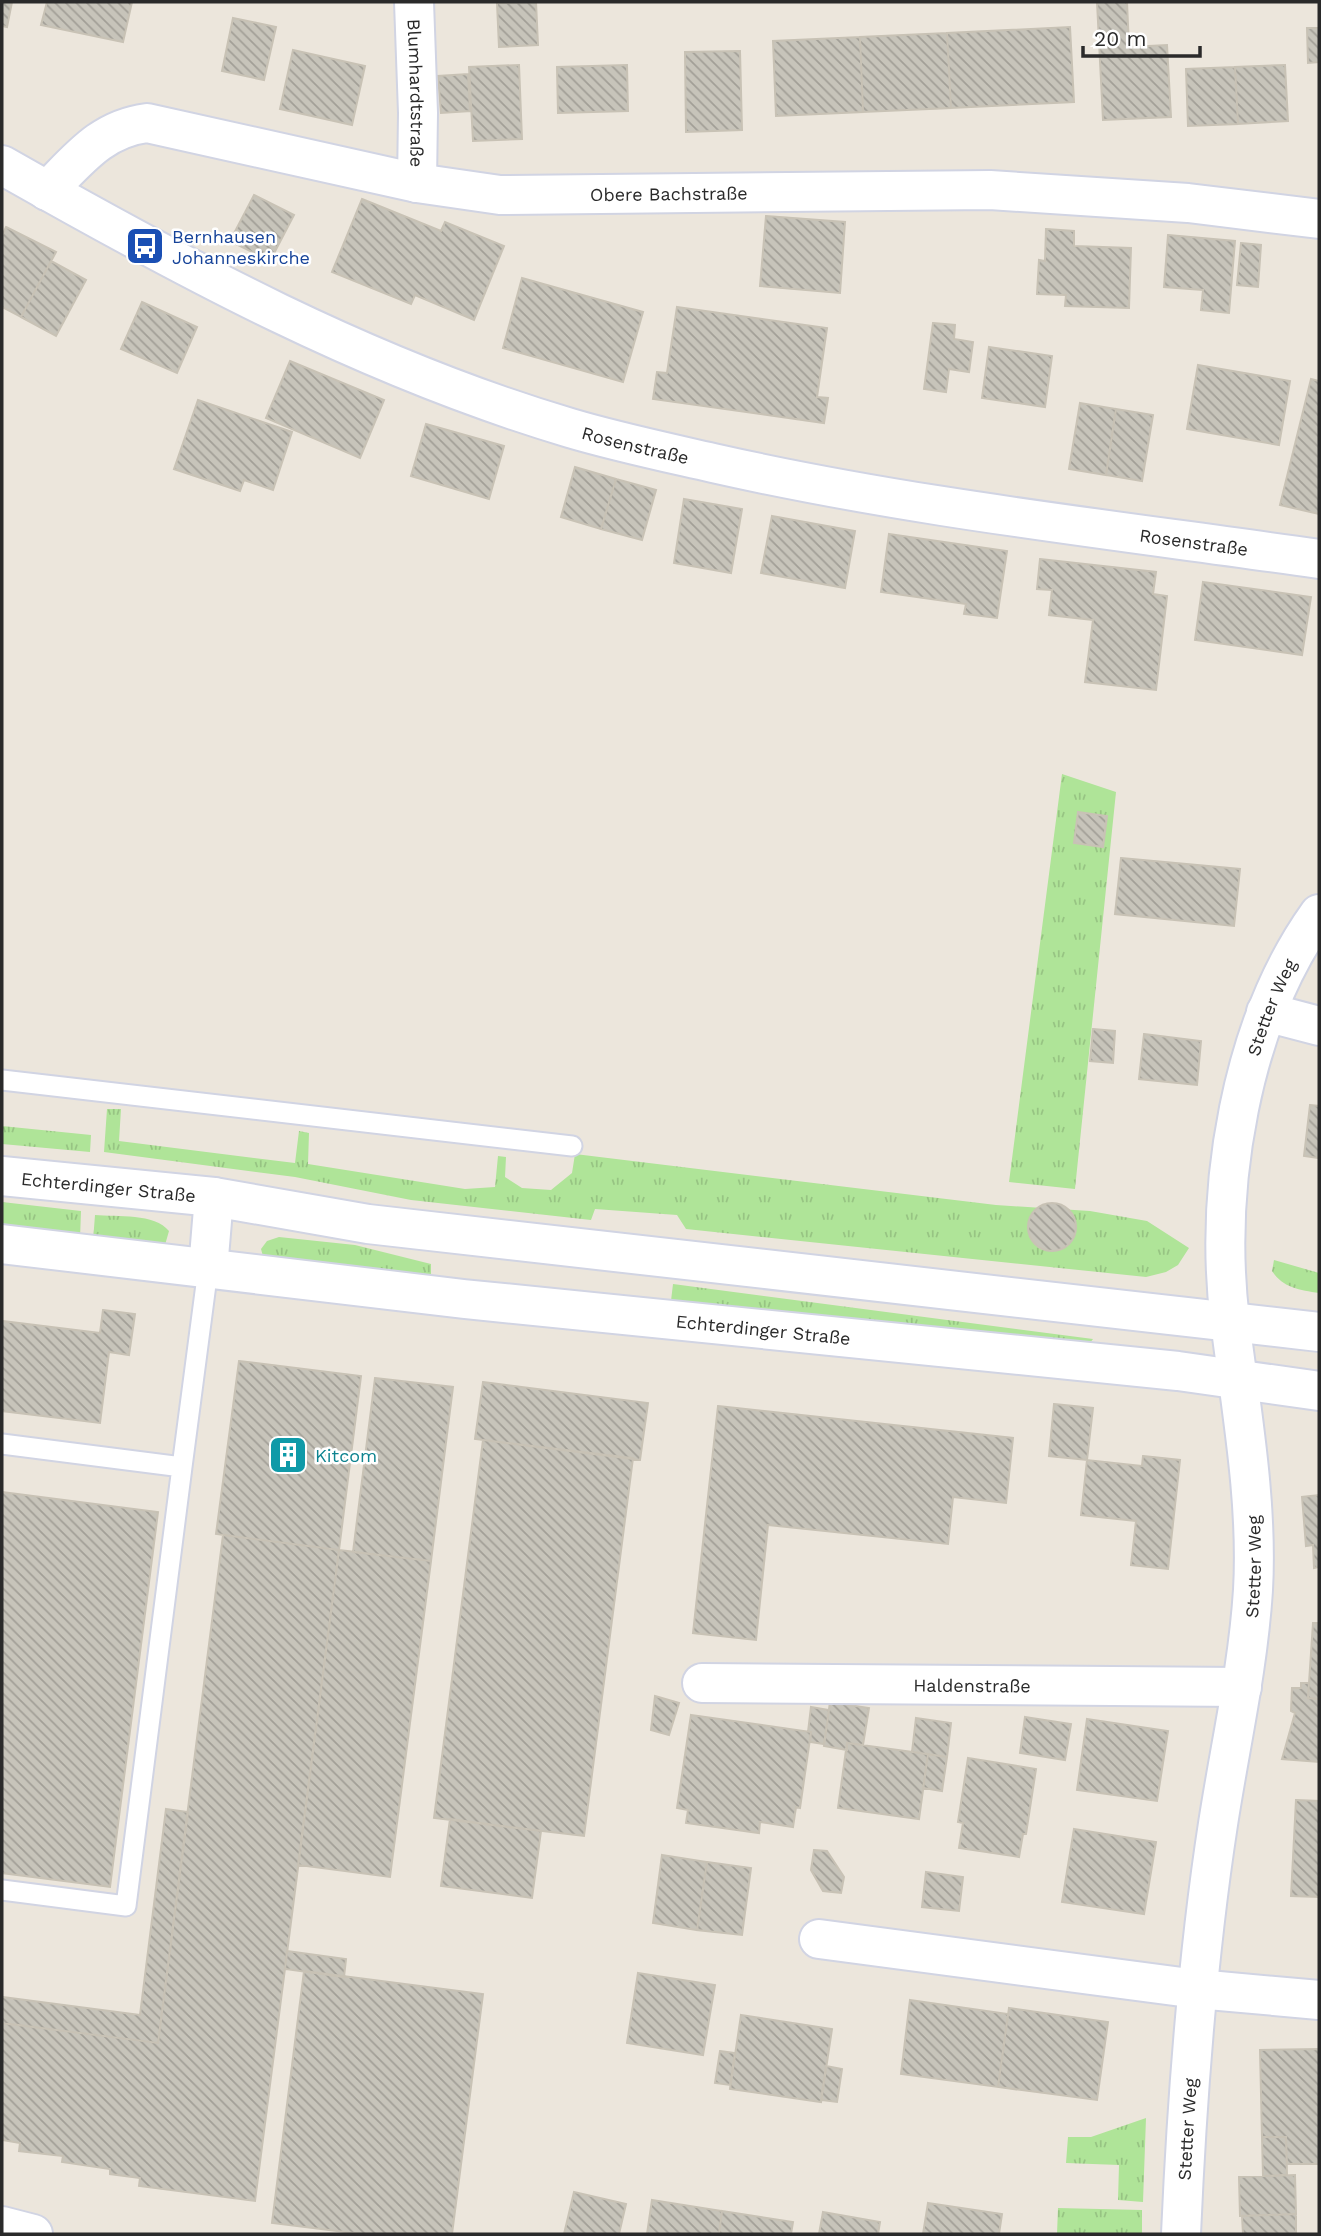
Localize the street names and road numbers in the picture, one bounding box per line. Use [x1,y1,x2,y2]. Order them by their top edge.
street label: Blumhardtstraße [404,18,429,167]
street label: Obere Bachstraße [590,182,748,205]
street label: Rosenstraße [580,422,691,468]
street label: Rosenstraße [1138,524,1250,559]
street label: Stetter Weg [1242,955,1300,1058]
street label: Echterdinger Straße [20,1167,197,1206]
street label: Echterdinger Straße [675,1310,852,1348]
street label: Stetter Weg [1240,1514,1264,1619]
street label: Haldenstraße [913,1674,1031,1696]
street label: Stetter Weg [1173,2077,1200,2181]

